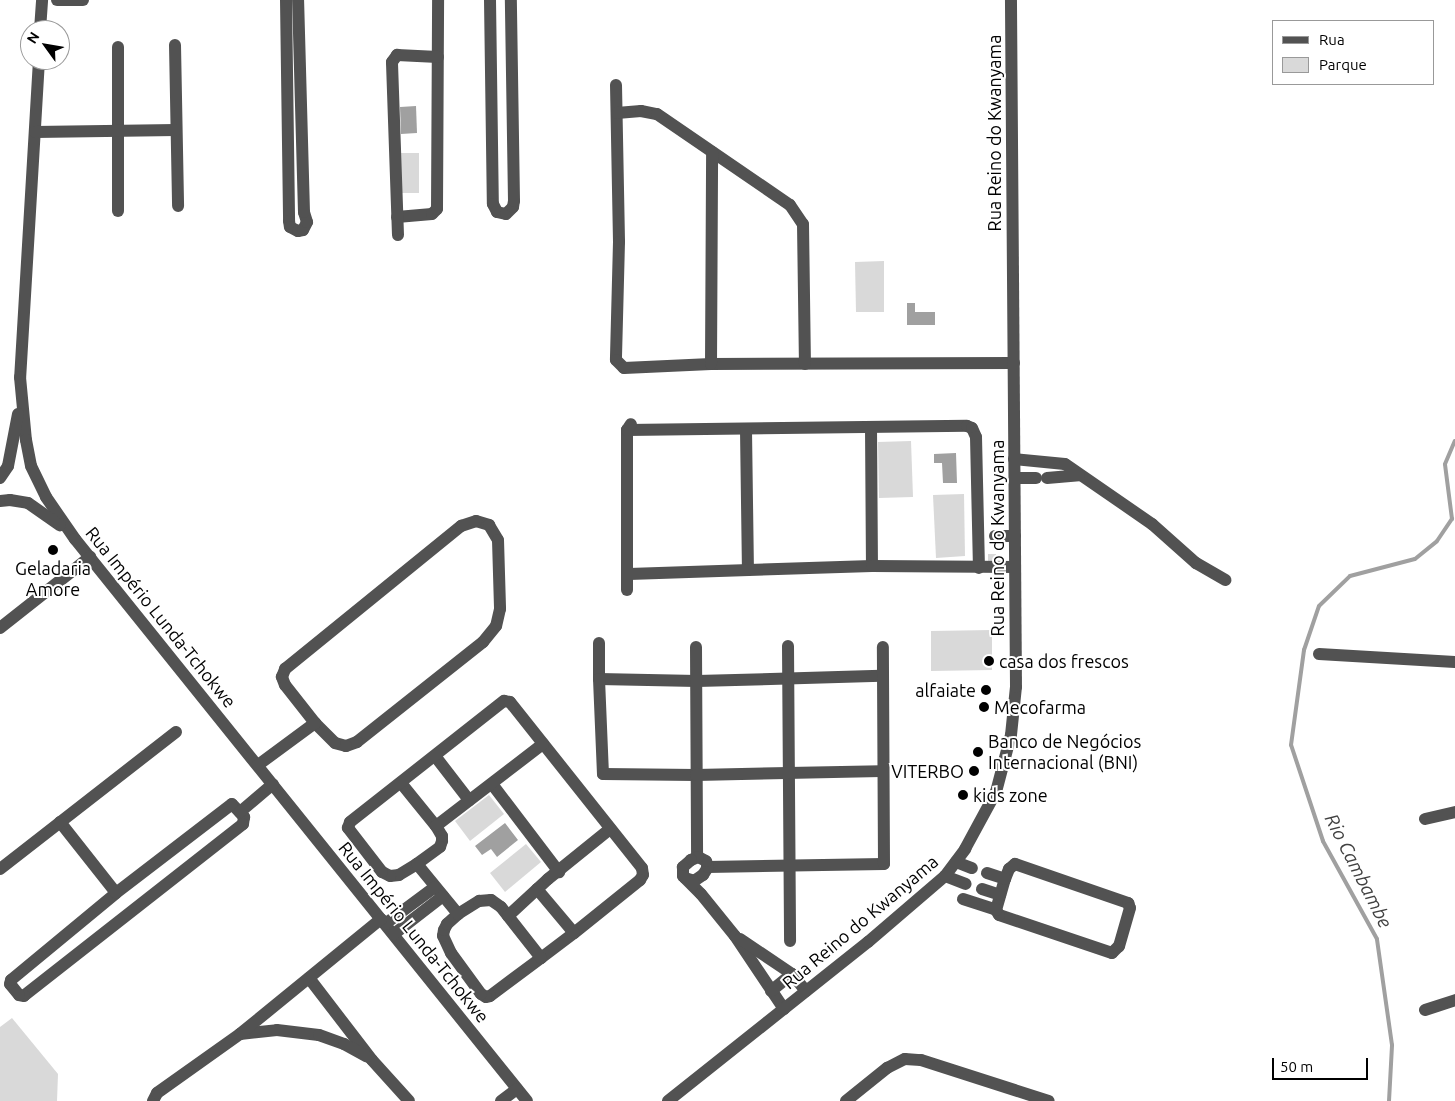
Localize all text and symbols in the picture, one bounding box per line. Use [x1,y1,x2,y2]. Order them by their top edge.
north arrow [20,20,70,70]
legend [1272,20,1435,85]
text: N [24,29,43,46]
text: Rua [1319,31,1345,48]
street label: Rua Reino do Kwanyama [983,35,1005,231]
text: Parque [1319,56,1367,73]
street label: Rua Reino do Kwanyama [986,440,1008,636]
street label: Rua Império Lunda-Tchokwe [81,522,241,712]
marker: Geladaria Amore [47,544,59,556]
place label: Geladaria Amore [15,558,91,600]
place label: casa dos frescos [999,650,1129,672]
marker: casa dos frescos [983,655,995,667]
place label: alfaiate [915,679,976,701]
marker: alfaiate [980,684,992,696]
place label: Mecofarma [994,696,1086,718]
marker: Mecofarma [978,701,990,713]
place label: Banco de Negócios Internacional (BNI) [988,731,1141,774]
marker: Banco de Negócios Internacional (BNI) [972,746,984,758]
place label: VITERBO [891,760,964,782]
marker: VITERBO [968,765,980,777]
place label: kids zone [973,784,1048,806]
marker: kids zone [957,789,969,801]
water label: Rio Cambambe [1319,810,1397,932]
street label: Rua Império Lunda-Tchokwe [334,837,494,1027]
street label: Rua Reino do Kwanyama [778,850,942,994]
scale bar [1275,1048,1371,1080]
text: 50 m [1280,1058,1313,1075]

